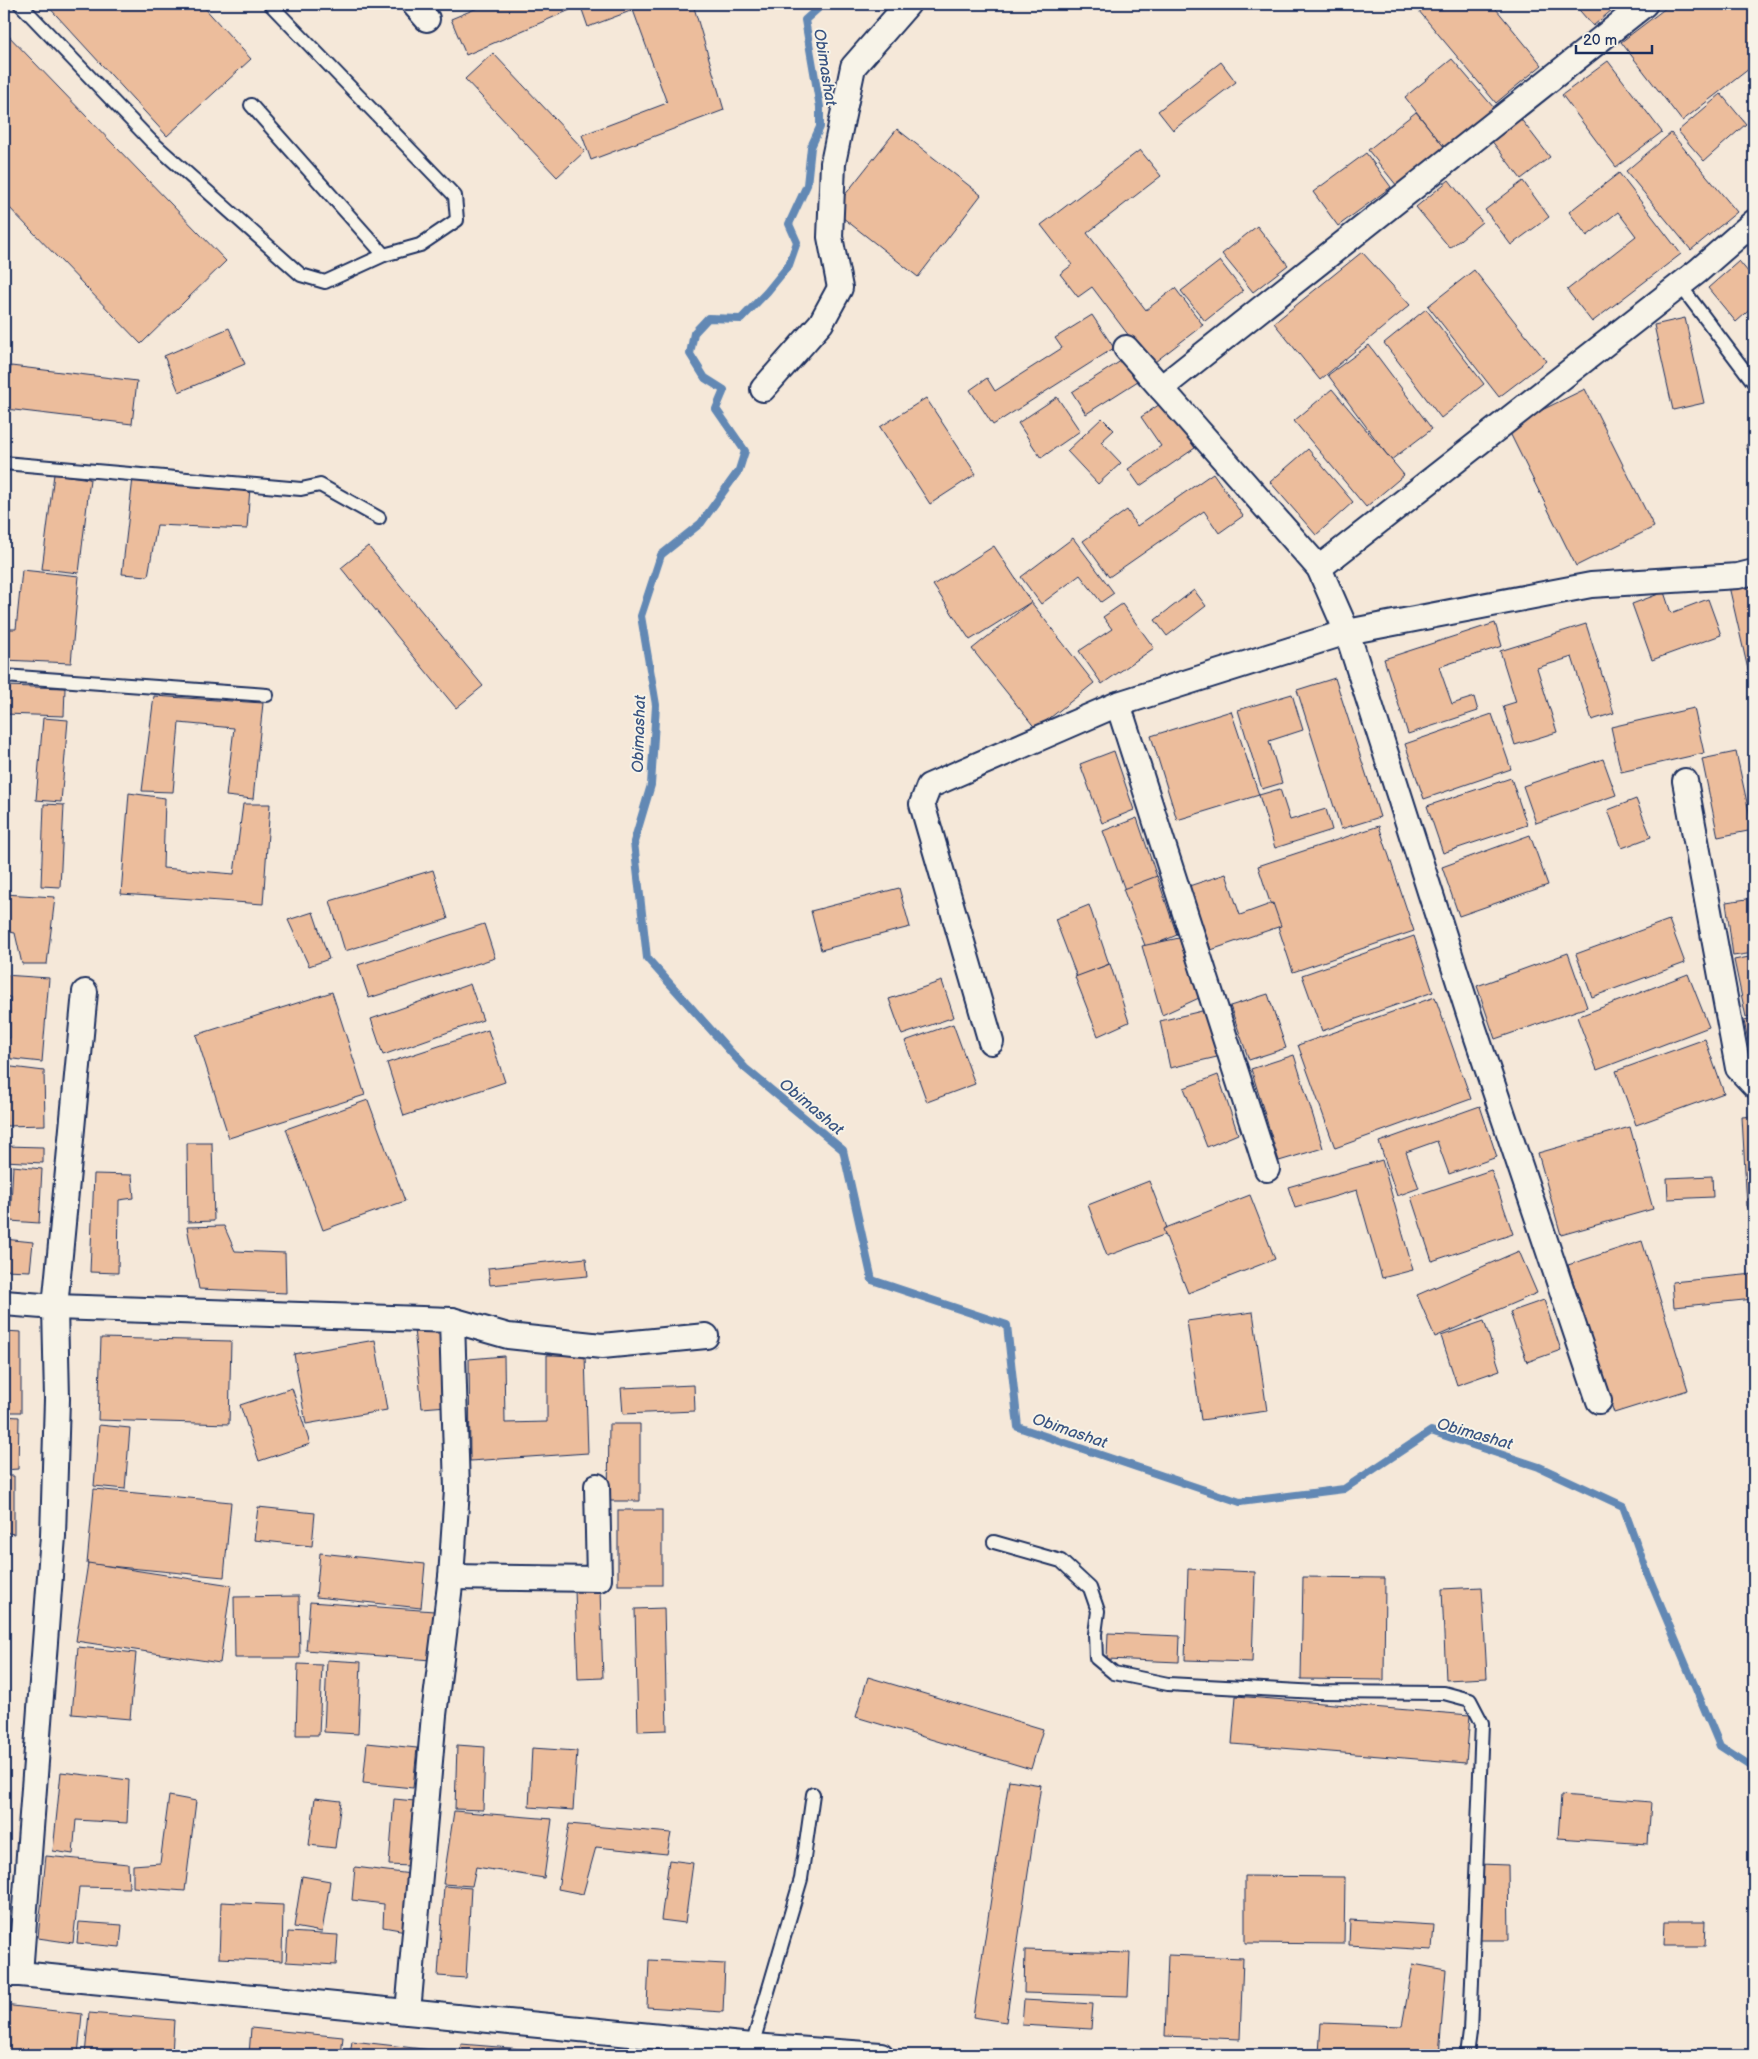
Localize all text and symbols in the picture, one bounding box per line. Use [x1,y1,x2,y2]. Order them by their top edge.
scale bar [1576,22,1652,54]
water label: Obimashat [809,27,840,108]
text: 20 m [1583,31,1617,50]
water label: Obimashat [629,694,650,773]
water label: Obimashat [775,1075,848,1140]
water label: Obimashat [1030,1410,1110,1453]
water label: Obimashat [1435,1415,1516,1455]

